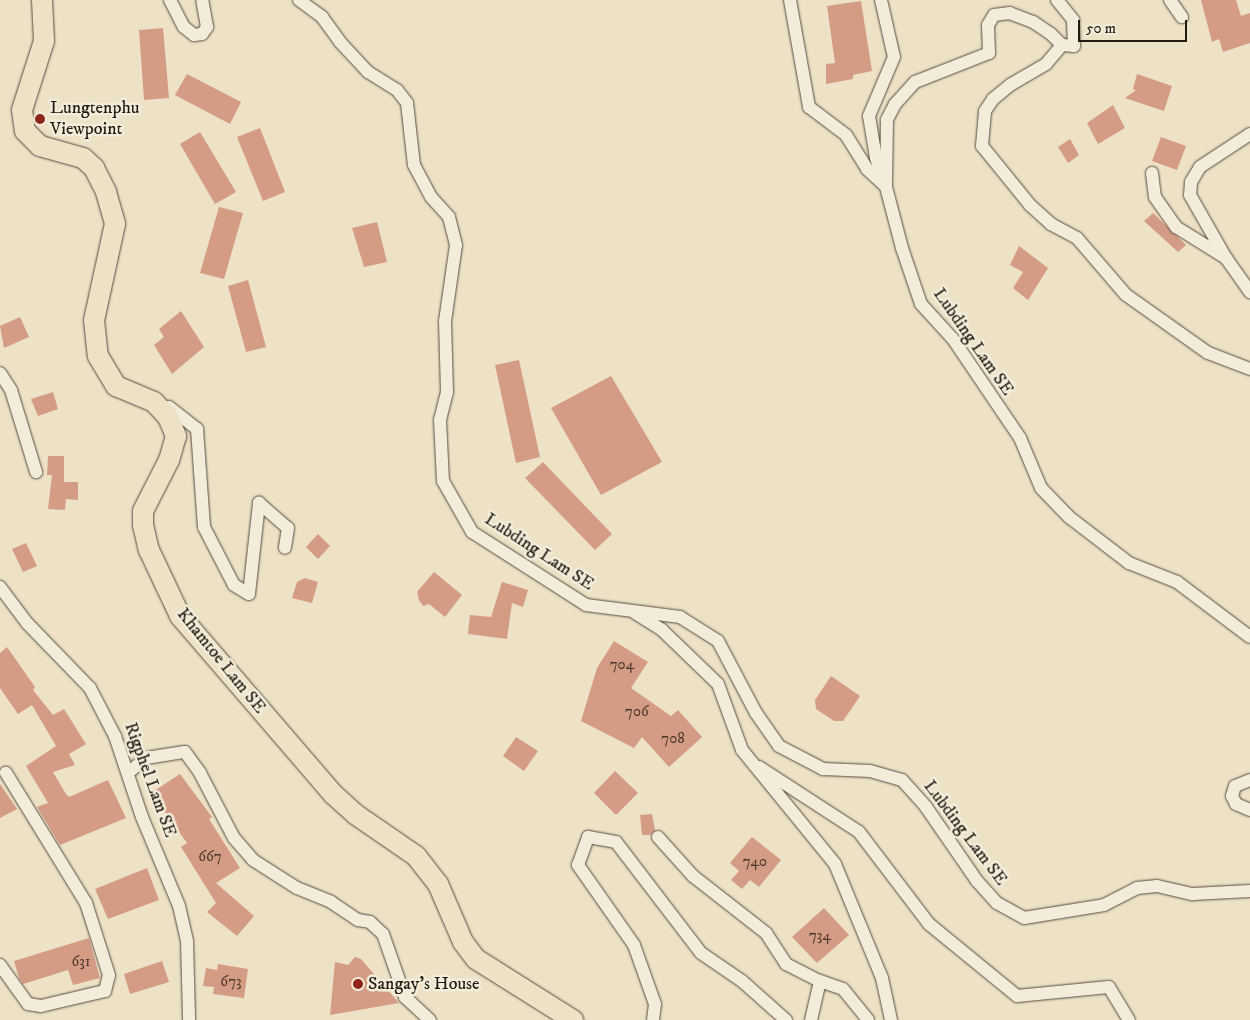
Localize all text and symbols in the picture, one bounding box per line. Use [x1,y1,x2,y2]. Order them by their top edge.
scale bar [1080,10,1189,42]
text: 50 m [1086,19,1116,38]
place label: Lungtenphu Viewpoint [50,98,139,140]
marker: Lungtenphu Viewpoint [34,113,46,125]
street label: Lubding Lam SE [928,284,1018,400]
street label: Lubding Lam SE [480,509,598,595]
street label: Khamtoe Lam SE [172,604,270,718]
house number: 704 [610,656,634,674]
house number: 706 [625,703,649,721]
street label: Rigphel Lam SE [119,720,181,840]
house number: 708 [661,730,685,748]
street label: Lubding Lam SE [918,776,1012,890]
house number: 667 [198,848,222,866]
house number: 740 [743,853,767,871]
house number: 734 [809,927,831,945]
house number: 631 [72,953,90,971]
house number: 673 [220,973,242,991]
place label: Sangay's House [368,973,480,995]
marker: Sangay's House [352,978,364,990]

